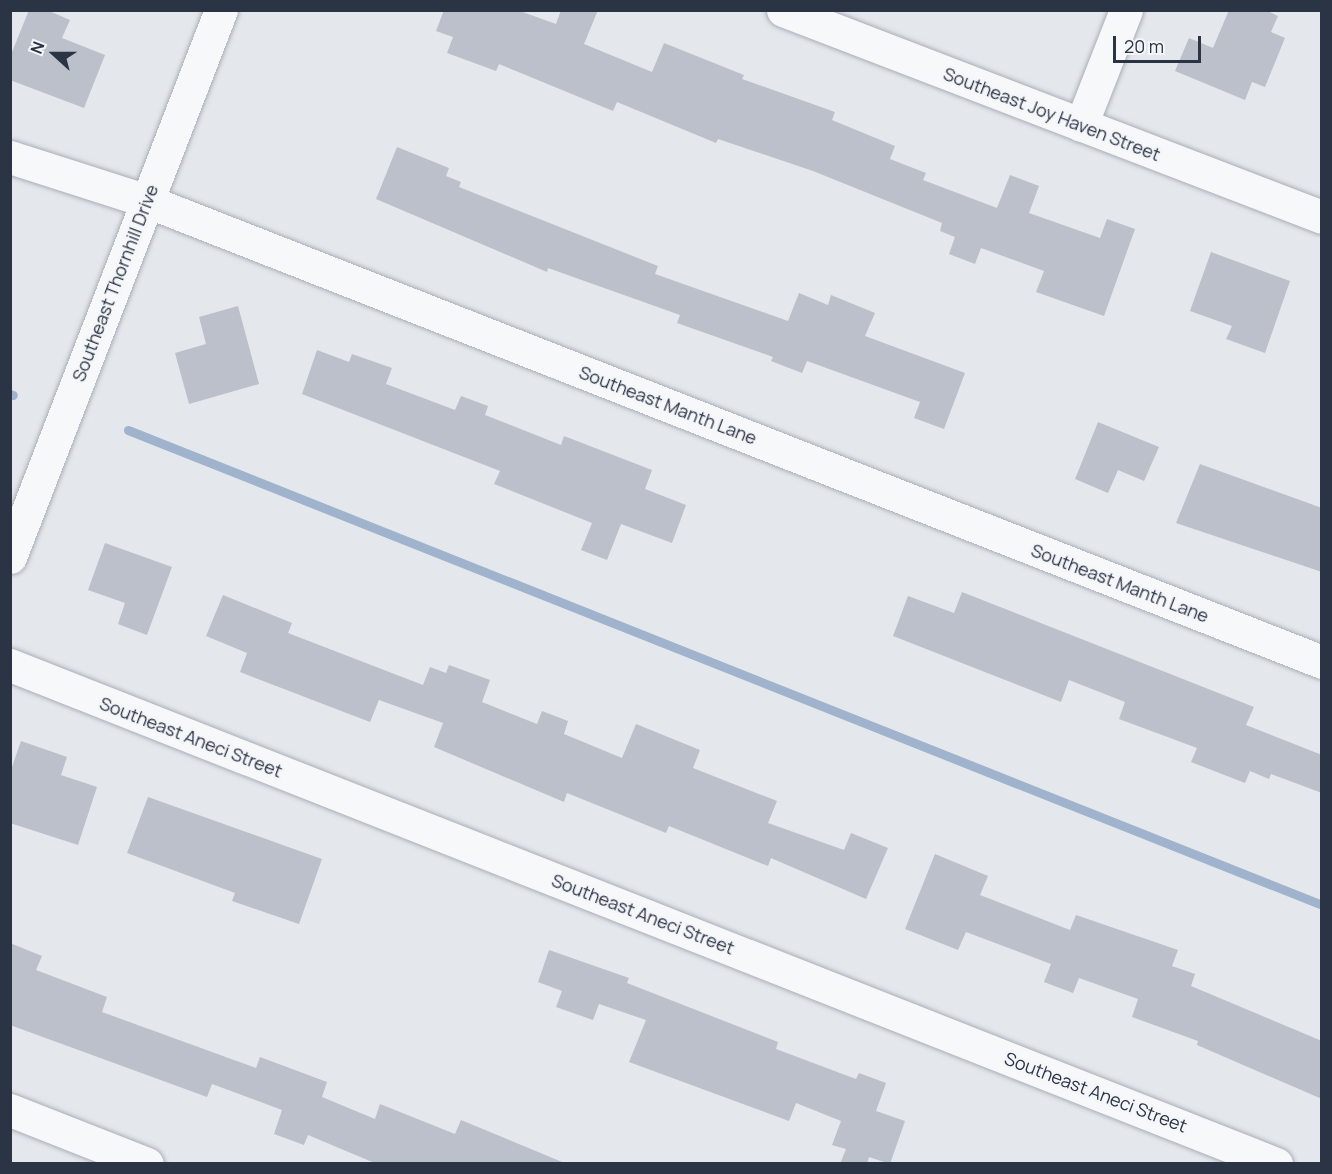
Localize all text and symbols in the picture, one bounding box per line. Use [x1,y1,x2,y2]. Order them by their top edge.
north arrow [24,24,84,84]
scale bar [1116,24,1204,62]
text: 20 m [1124,34,1164,58]
text: N [25,38,50,57]
street label: Southeast Joy Haven Street [940,63,1164,165]
street label: Southeast Thornhill Drive [67,181,163,385]
street label: Southeast Manth Lane [576,361,760,449]
street label: Southeast Manth Lane [1028,539,1212,627]
street label: Southeast Aneci Street [97,692,285,782]
street label: Southeast Aneci Street [549,869,737,959]
street label: Southeast Aneci Street [1002,1047,1190,1137]

